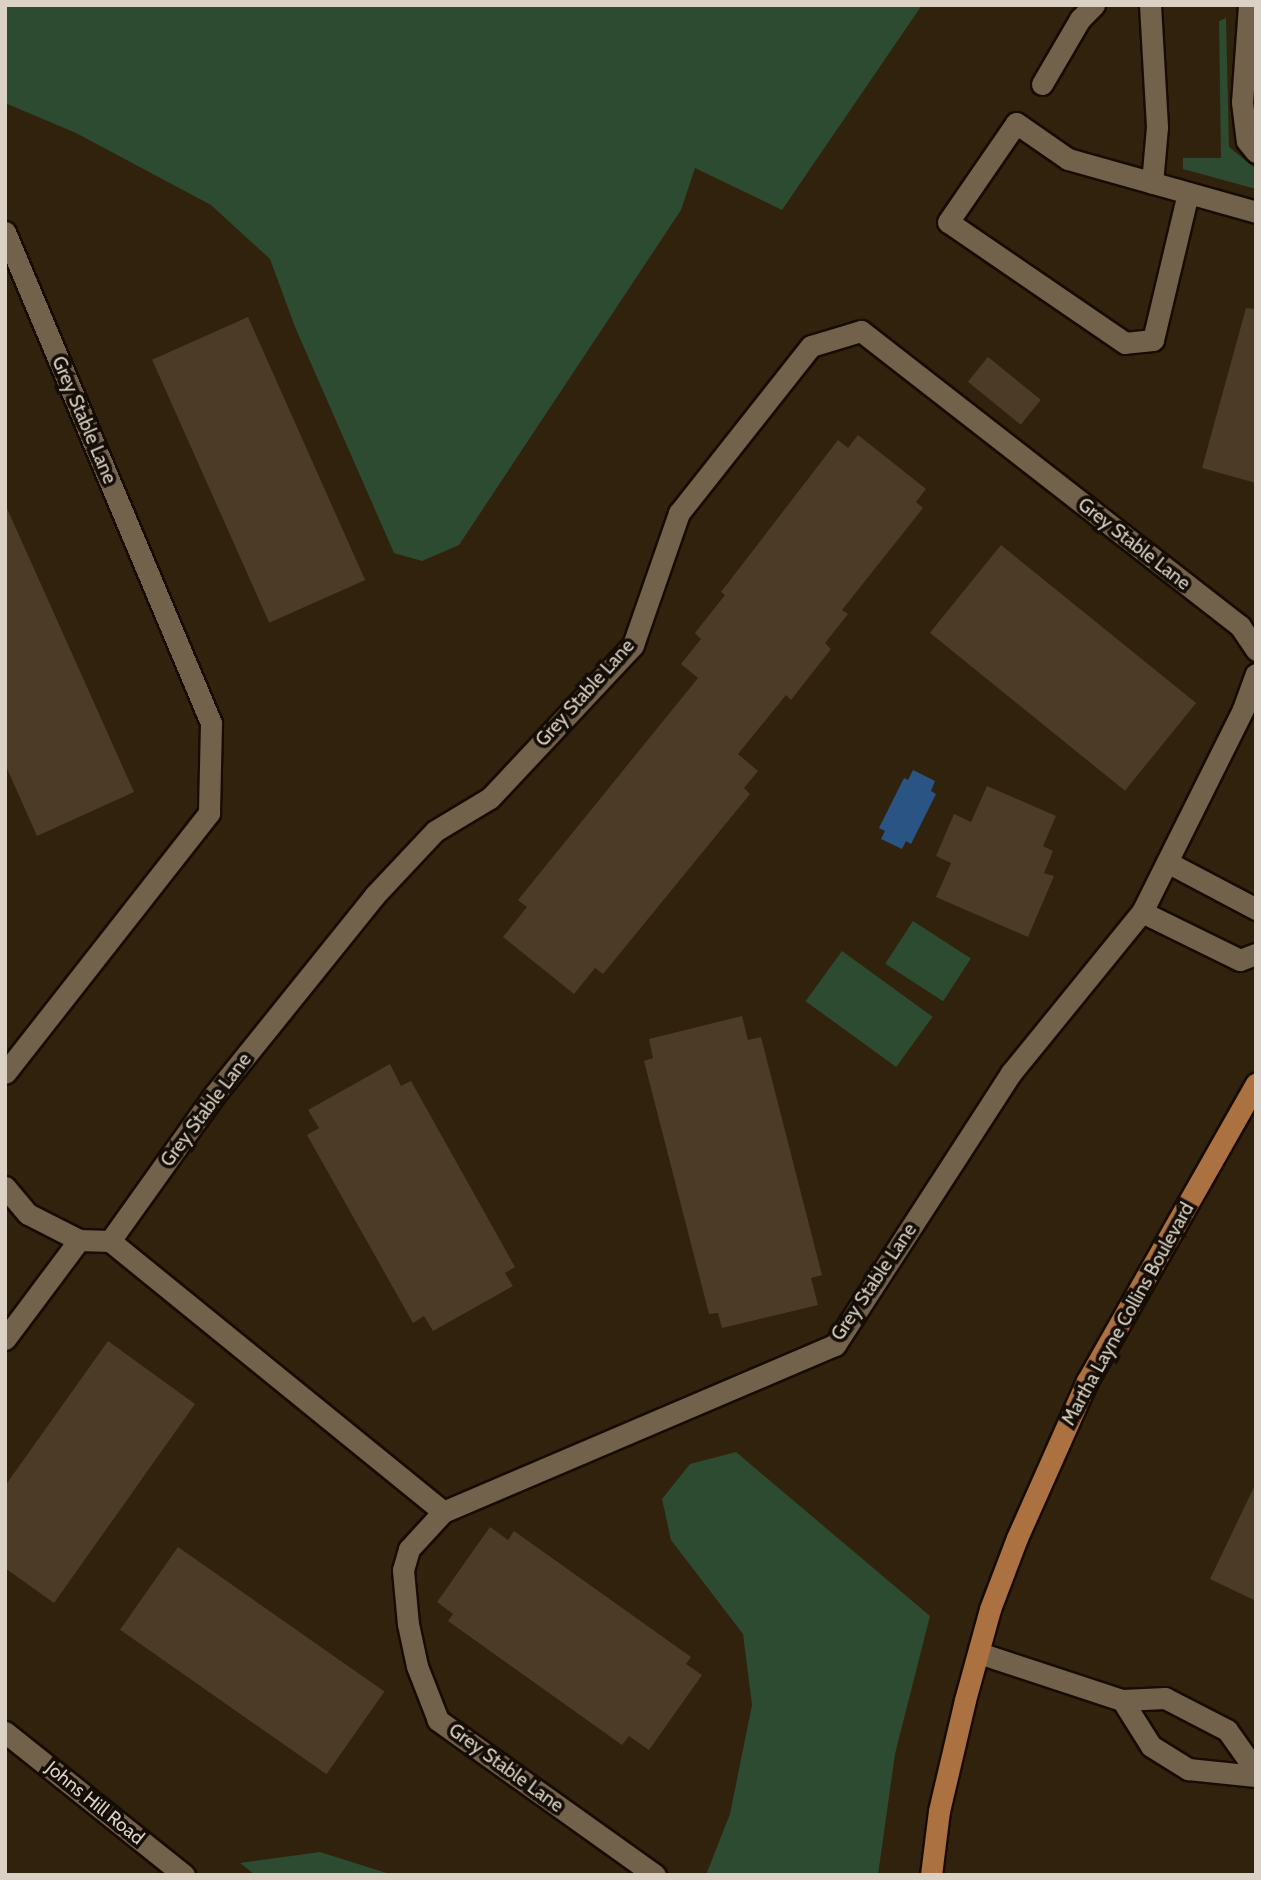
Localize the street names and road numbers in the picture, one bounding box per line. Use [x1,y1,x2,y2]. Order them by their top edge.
street label: Grey Stable Lane [47,353,121,487]
street label: Grey Stable Lane [1073,493,1195,595]
street label: Grey Stable Lane [531,635,639,751]
street label: Grey Stable Lane [156,1049,256,1171]
street label: Martha Layne Collins Boulevard [1057,1199,1199,1429]
street label: Grey Stable Lane [826,1219,922,1345]
street label: Grey Stable Lane [444,1719,568,1817]
street label: Johns Hill Road [41,1756,149,1850]

